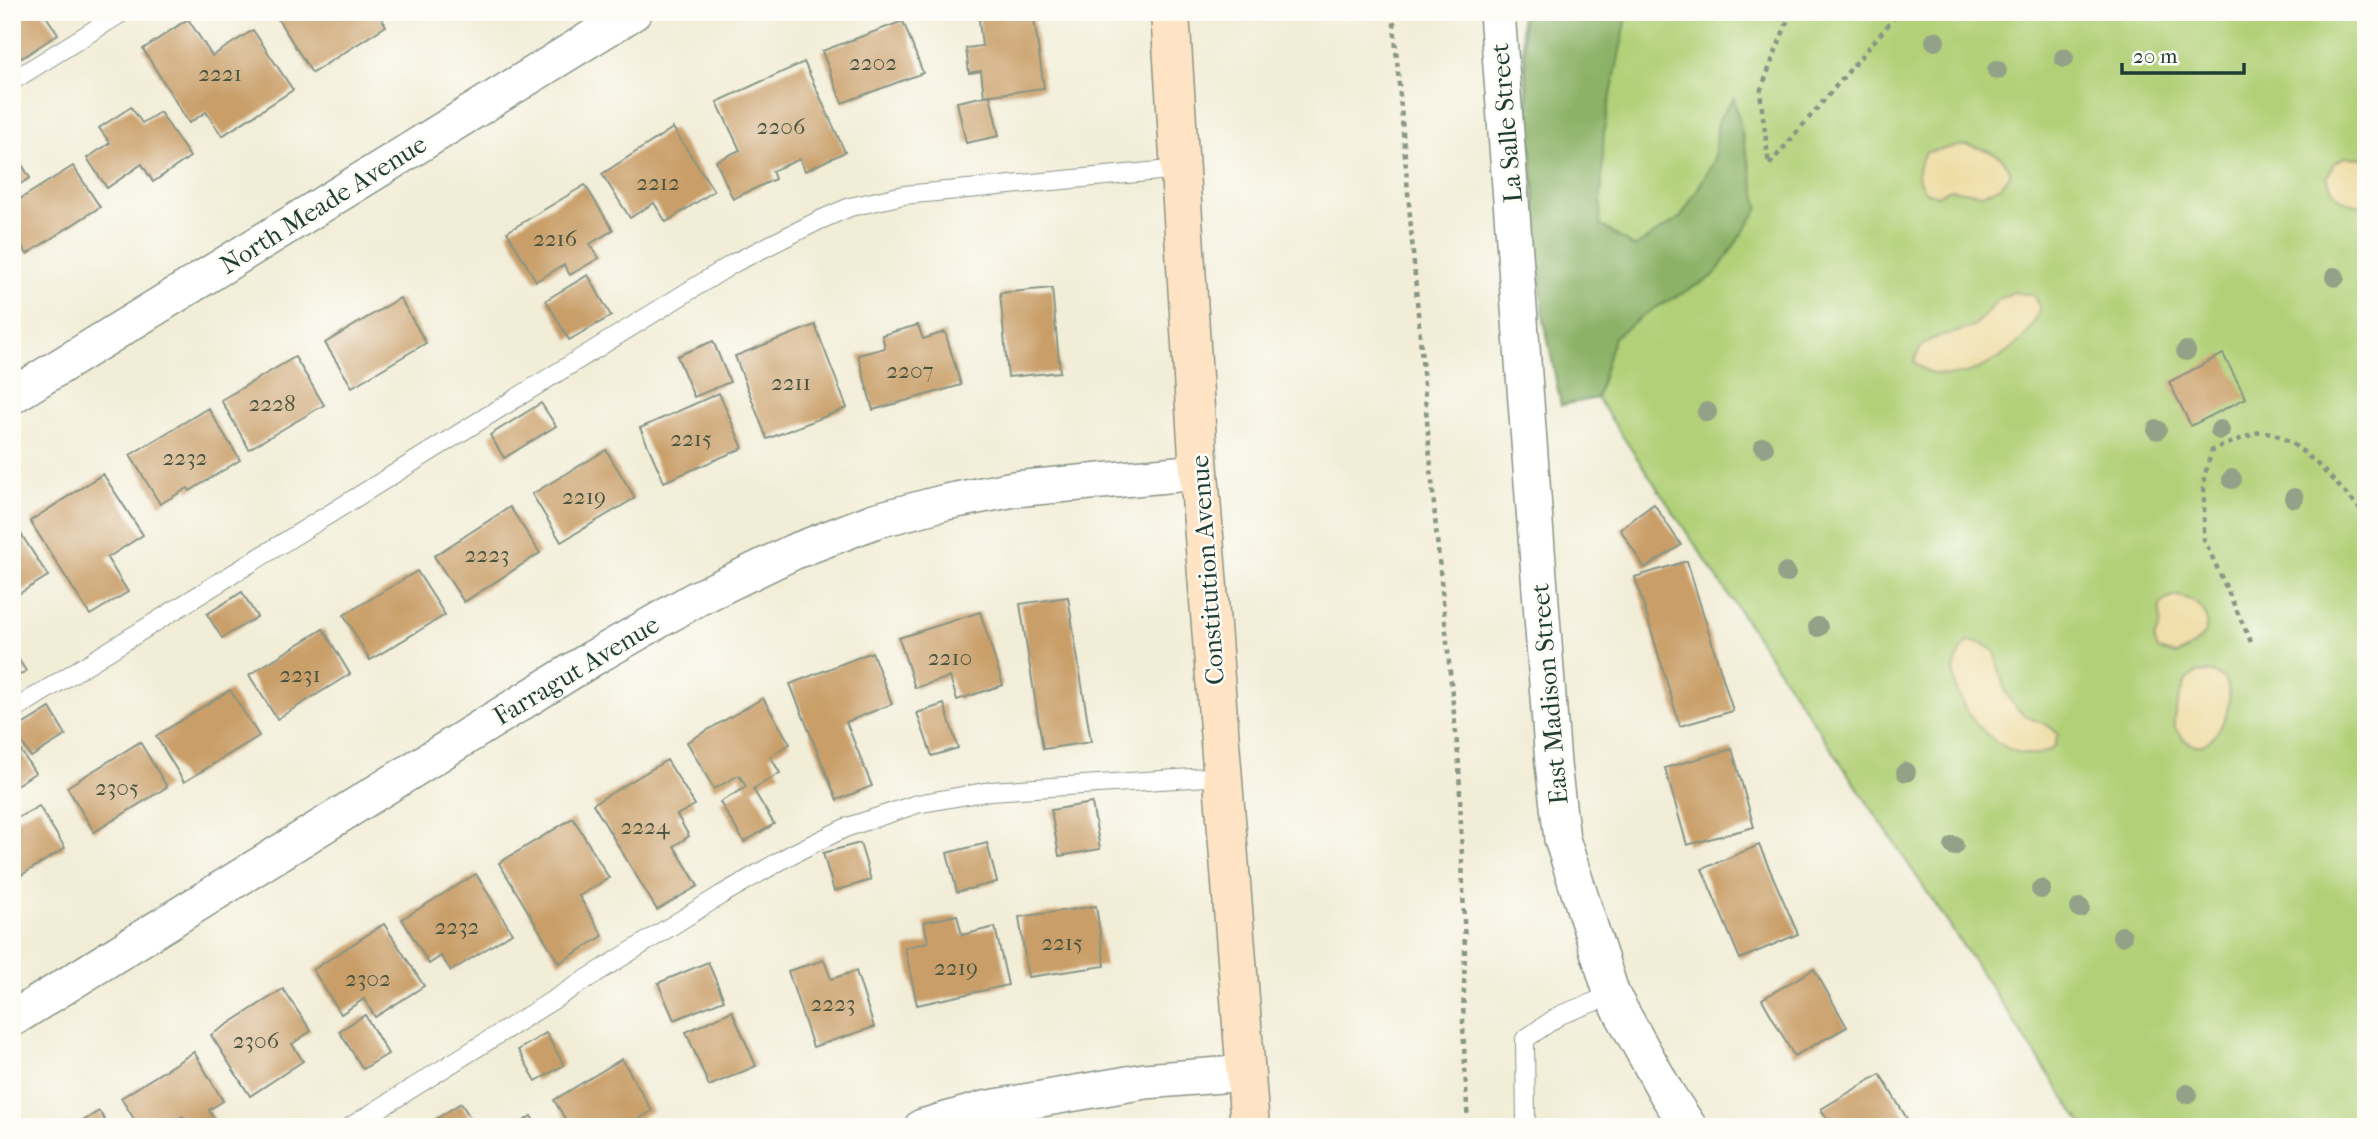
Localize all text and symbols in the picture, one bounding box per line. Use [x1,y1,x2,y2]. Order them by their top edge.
scale bar [2122,32,2245,76]
street label: La Salle Street [1484,41,1529,204]
text: 20 m [2133,44,2178,68]
house number: 2202 [849,49,897,76]
house number: 2221 [198,60,242,87]
house number: 2206 [757,113,806,140]
street label: North Meade Avenue [214,128,432,281]
house number: 2212 [636,169,680,196]
house number: 2216 [533,225,578,252]
house number: 2207 [886,357,934,384]
house number: 2211 [771,369,811,396]
house number: 2228 [248,390,296,417]
house number: 2215 [670,425,712,452]
house number: 2232 [163,444,208,471]
street label: Constitution Avenue [1184,454,1231,686]
house number: 2219 [562,483,606,510]
house number: 2223 [465,541,509,568]
street label: East Madison Street [1524,581,1575,806]
street label: Farragut Avenue [488,609,665,732]
house number: 2210 [928,644,972,671]
house number: 2231 [279,661,321,688]
house number: 2305 [95,774,139,801]
house number: 2224 [620,813,671,840]
house number: 2232 [435,913,480,940]
house number: 2215 [1041,929,1083,956]
house number: 2219 [934,954,978,981]
house number: 2302 [345,965,391,992]
house number: 2223 [811,990,855,1017]
house number: 2306 [233,1027,280,1054]

